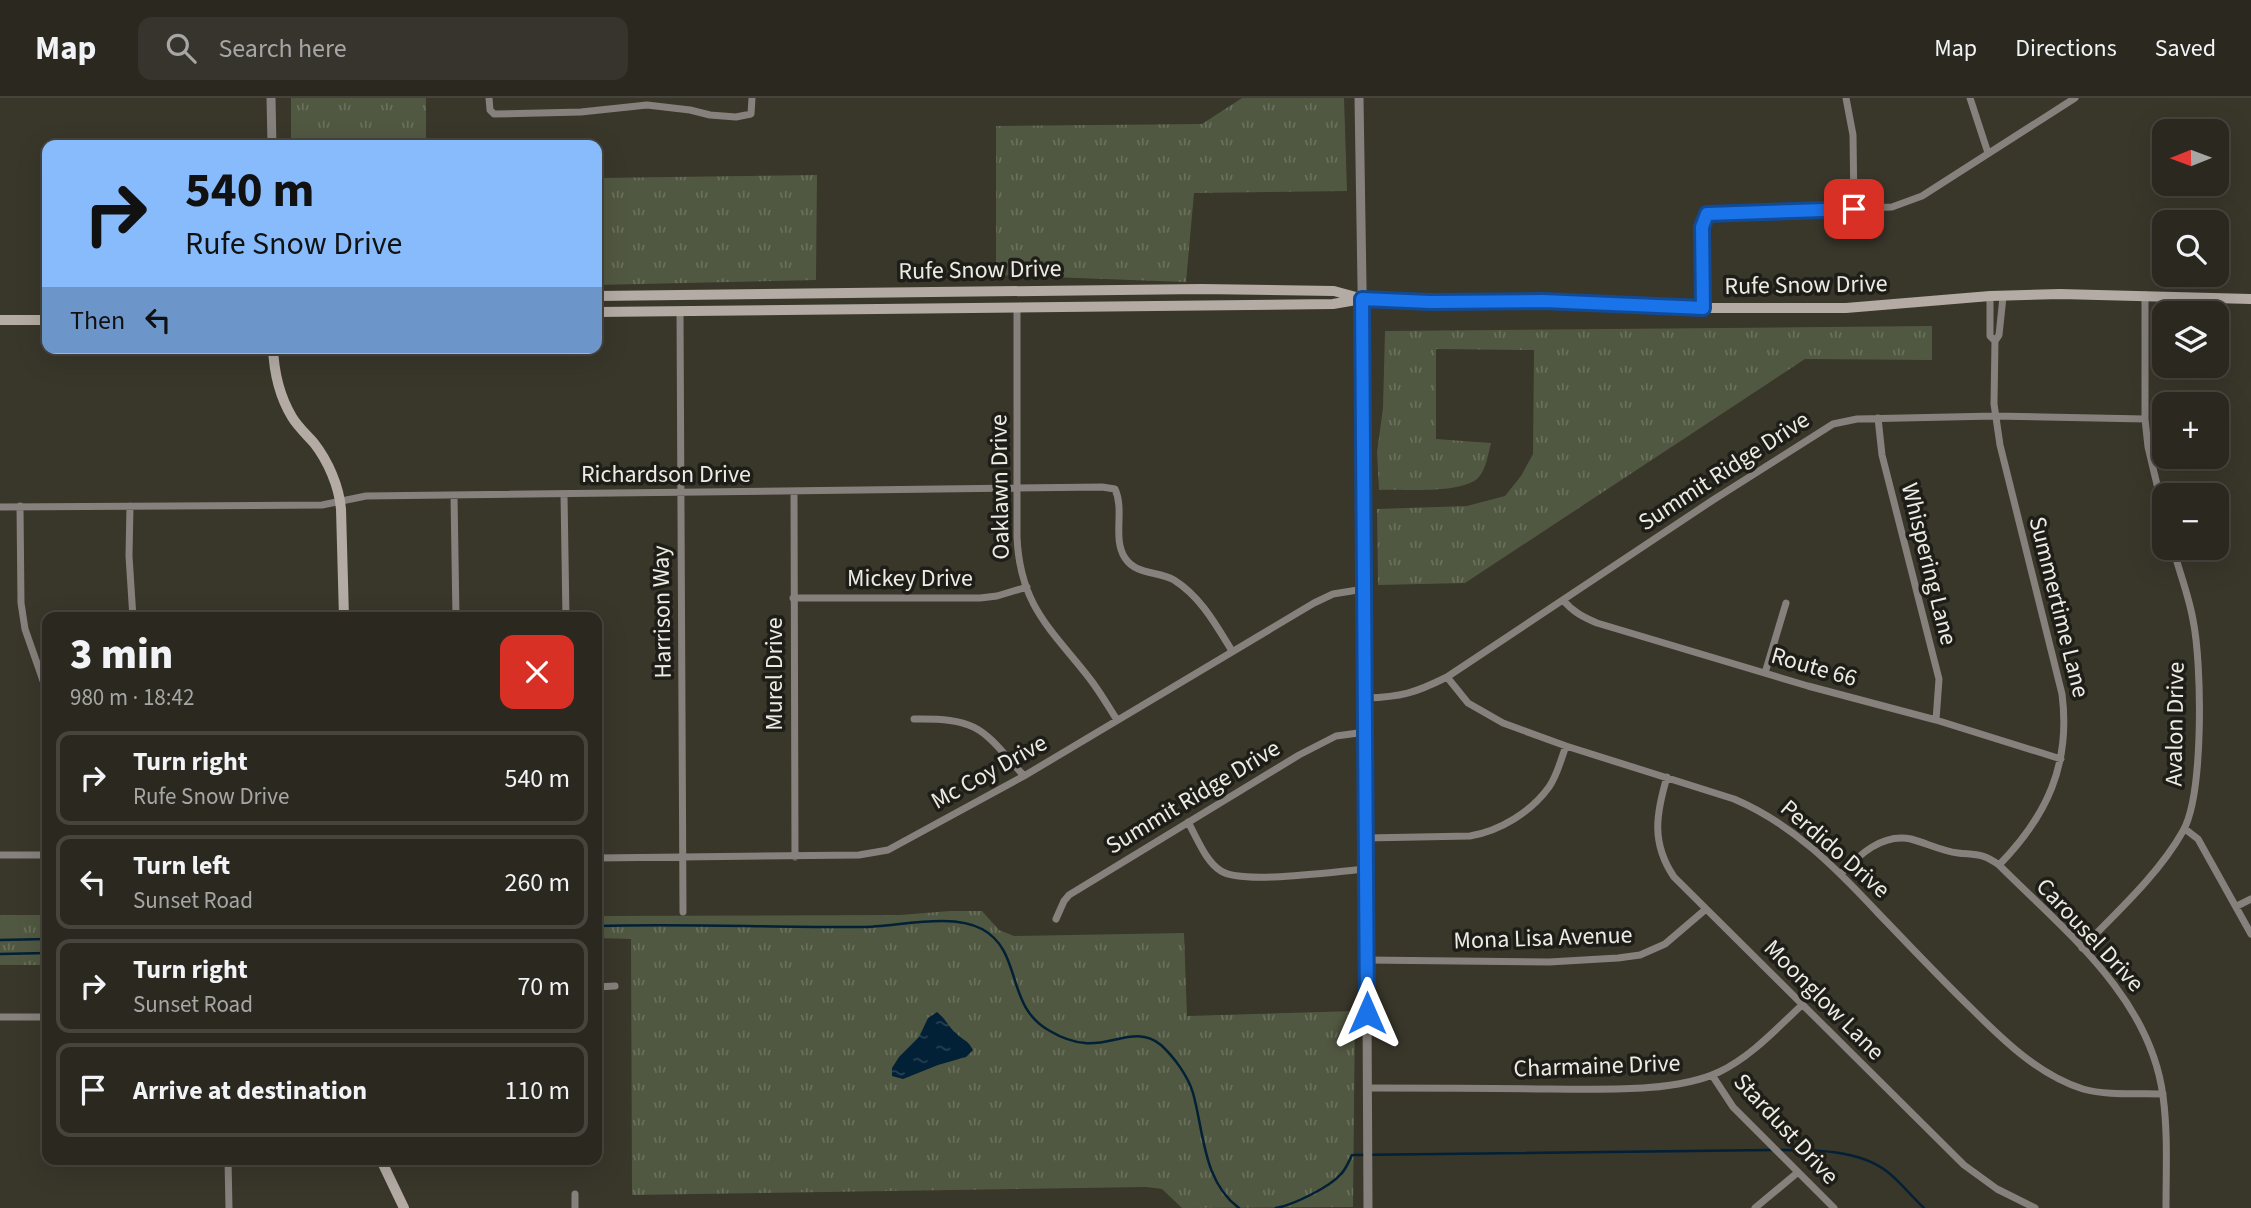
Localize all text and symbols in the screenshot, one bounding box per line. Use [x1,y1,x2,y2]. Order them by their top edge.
search box [138,17,628,80]
text: Map [35,25,96,72]
icon: search [162,29,200,67]
text: Search here [218,30,347,67]
text: Map [1934,31,1977,66]
text: Directions [2015,31,2117,66]
text: Saved [2155,31,2216,66]
north arrow [2152,119,2230,196]
map controls [2152,119,2229,560]
text: 540 m [185,156,314,226]
icon: right [70,168,161,259]
pin [1824,179,1884,239]
icon: arrive [1835,190,1873,228]
button: search [2152,210,2229,287]
text: Rufe Snow Drive [185,221,403,267]
street label: Rufe Snow Drive [898,251,1062,289]
street label: Rufe Snow Drive [1724,266,1888,304]
icon: left [139,301,177,339]
button: layers [2152,301,2229,378]
text: Then [70,302,125,339]
button: + [2152,392,2229,469]
street label: Summit Ridge Drive [1631,402,1817,540]
street label: Oaklawn Drive [981,414,1019,560]
street label: Richardson Drive [581,457,751,492]
street label: Whispering Lane [1892,479,1966,649]
button: − [2152,483,2229,560]
street label: Summertime Lane [2020,513,2098,701]
street label: Harrison Way [643,545,681,679]
street label: Mickey Drive [847,561,973,596]
street label: Murel Drive [757,617,792,731]
text: 3 min [70,625,173,685]
button: close [500,635,574,709]
street label: Route 66 [1767,638,1861,696]
street label: Avalon Drive [2156,661,2194,787]
text: 980 m · 18:42 [70,681,194,714]
street label: Mc Coy Drive [925,726,1053,818]
street label: Summit Ridge Drive [1099,731,1287,863]
text: Turn right [133,743,248,780]
icon: right [74,759,112,797]
text: 540 m [504,760,570,797]
text: Rufe Snow Drive [133,780,289,813]
street label: Perdido Drive [1772,791,1898,907]
text: Turn left [133,847,230,884]
icon: left [74,863,112,901]
text: 260 m [504,864,570,901]
street label: Carousel Drive [2028,870,2152,1000]
text: Sunset Road [133,884,253,917]
street label: Mona Lisa Avenue [1453,917,1633,959]
street label: Moonglow Lane [1756,932,1892,1068]
text: Turn right [133,951,248,988]
icon: right [74,967,112,1005]
text: 70 m [517,968,570,1005]
position arrow [1330,976,1404,1050]
text: Sunset Road [133,988,253,1021]
street label: Charmaine Drive [1513,1046,1681,1086]
street label: Stardust Drive [1725,1066,1847,1192]
icon: arrive [74,1071,112,1109]
text: Arrive at destination [133,1072,367,1109]
text: 110 m [504,1072,570,1109]

